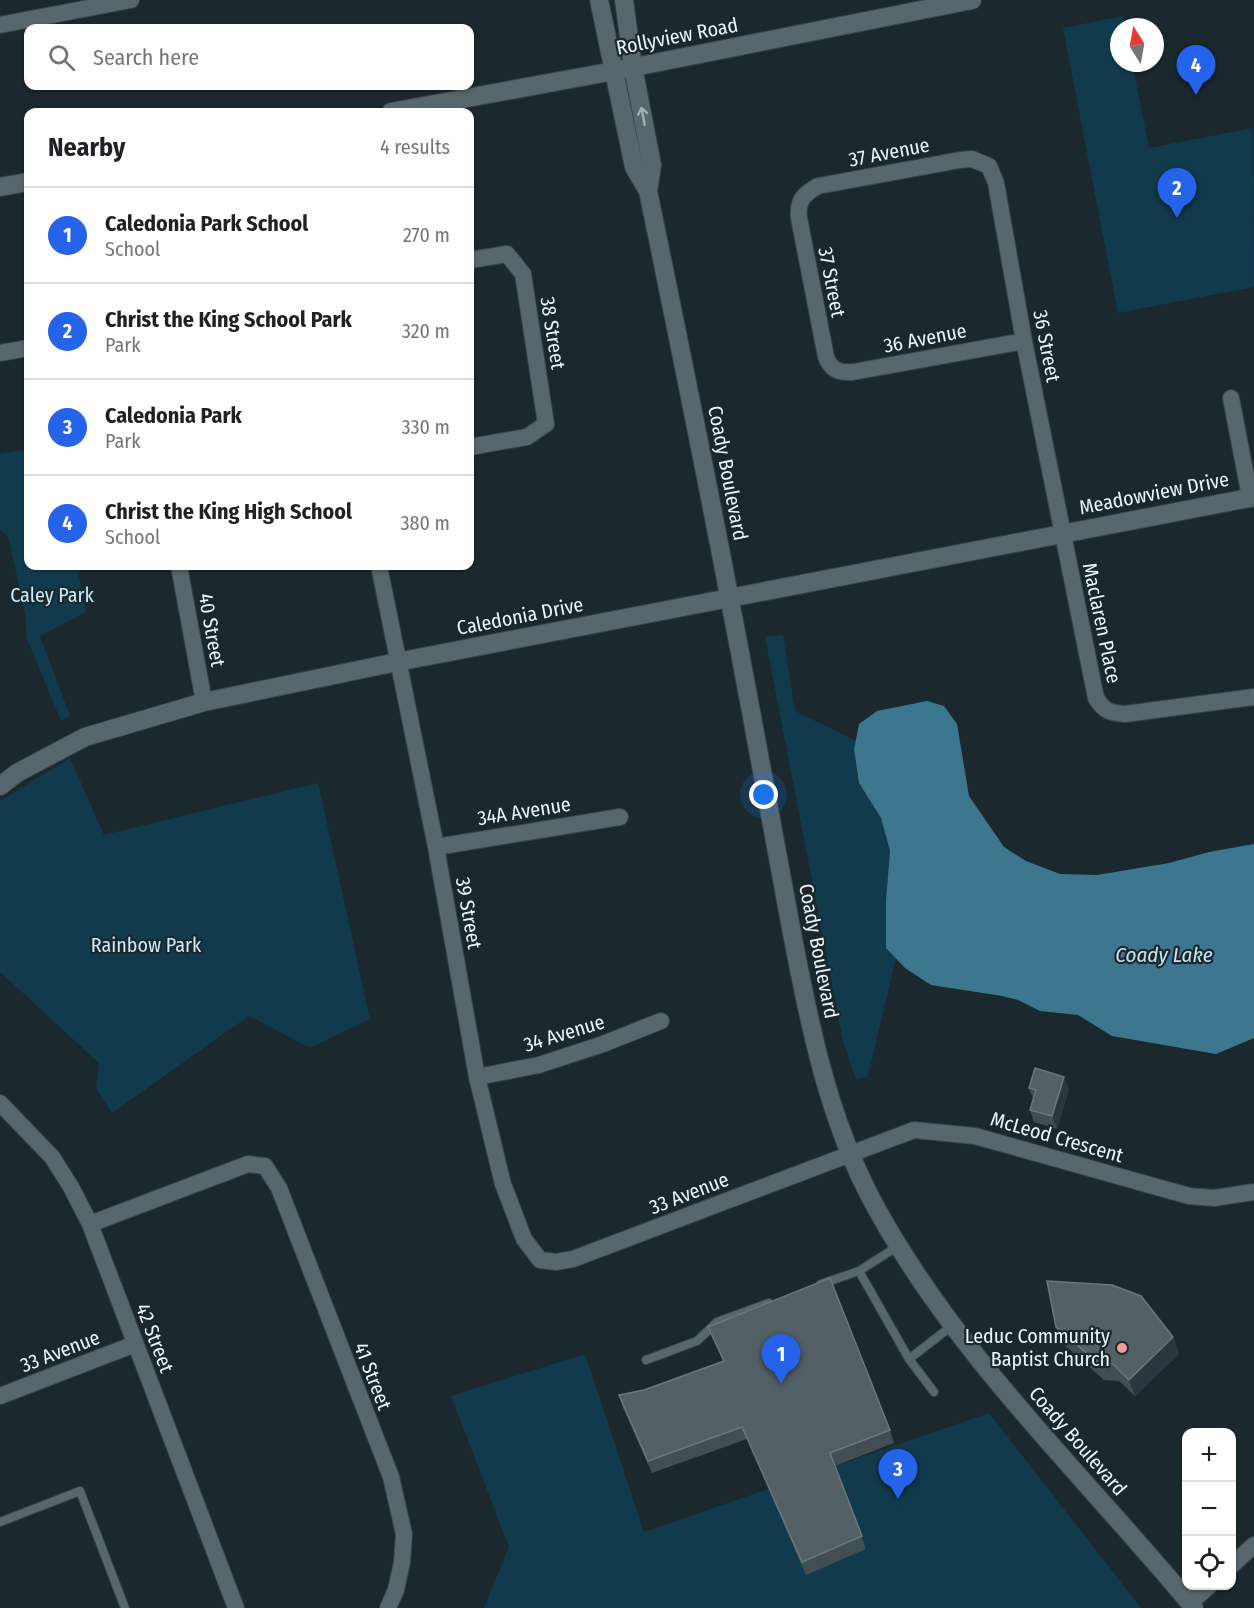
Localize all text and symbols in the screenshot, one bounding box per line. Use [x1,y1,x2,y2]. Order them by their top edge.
street label: Rollyview Road [614,12,740,60]
north arrow [1110,18,1164,72]
search box [24,24,474,90]
icon: search [45,41,78,74]
text: Search here [93,44,199,71]
pin: 4 [1176,46,1216,95]
one-way arrow [637,107,648,126]
text: Nearby [48,132,125,163]
street label: 37 Avenue [847,132,931,172]
text: 4 results [380,135,450,159]
pin: 2 [1158,168,1196,218]
text: Caledonia Park School [105,210,308,237]
text: 1 [63,223,72,247]
text: 270 m [403,223,450,247]
text: School [105,237,160,261]
street label: 37 Street [813,245,851,320]
street label: 38 Street [535,295,571,371]
text: Christ the King School Park [105,306,352,333]
street label: 36 Street [1028,308,1066,384]
street label: 36 Avenue [882,318,968,358]
text: 2 [63,319,72,343]
text: 320 m [402,319,450,343]
text: Park [105,333,141,357]
text: Caledonia Park [105,402,242,429]
street label: Coady Boulevard [703,404,753,542]
text: 3 [63,415,72,439]
text: 330 m [401,415,450,439]
text: Park [105,429,141,453]
street label: Meadowview Drive [1077,467,1231,519]
text: Christ the King High School [105,498,352,525]
text: 4 [62,511,73,535]
text: 380 m [400,511,450,535]
text: School [105,525,160,549]
street label: Maclaren Place [1078,561,1126,685]
park label: Caley Park [10,583,95,607]
street label: 40 Street [194,591,230,669]
street label: Caledonia Drive [455,592,585,640]
your location [749,780,778,809]
street label: 34A Avenue [476,792,572,830]
street label: 39 Street [451,875,487,951]
street label: Coady Boulevard [794,882,844,1020]
park label: Rainbow Park [91,933,202,957]
water label: Coady Lake [1115,942,1213,968]
street label: 34 Avenue [521,1009,607,1057]
street label: McLeod Crescent [988,1107,1127,1168]
street label: 33 Avenue [646,1167,732,1219]
street label: 42 Street [131,1300,179,1376]
place label: Leduc Community Baptist Church [965,1324,1110,1371]
street label: 33 Avenue [17,1325,103,1377]
pin: 1 [762,1334,800,1384]
street label: 41 Street [349,1339,397,1414]
marker: Leduc Community Baptist Church [1115,1341,1129,1355]
street label: Coady Boulevard [1024,1382,1132,1500]
map controls [1182,1428,1236,1590]
button: + [1182,1428,1236,1482]
pin: 3 [878,1450,918,1499]
button: − [1182,1482,1236,1536]
button: locate [1182,1536,1236,1590]

